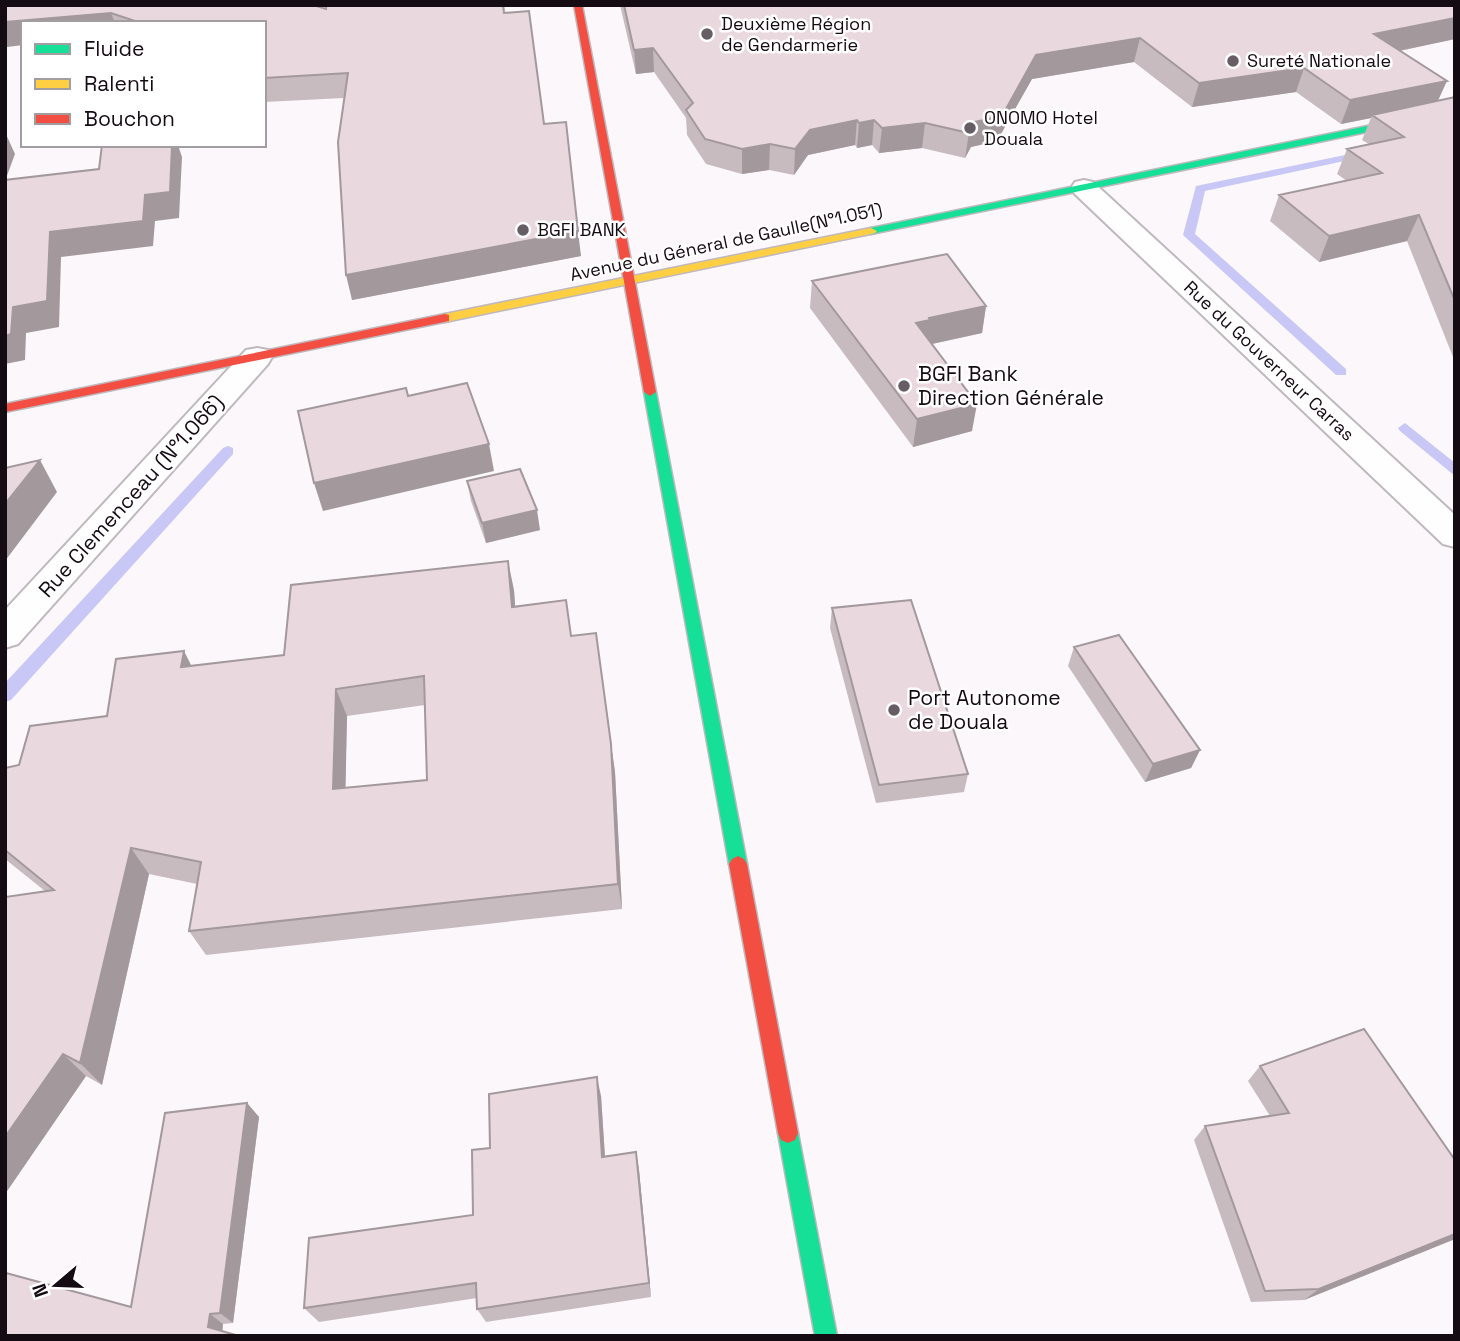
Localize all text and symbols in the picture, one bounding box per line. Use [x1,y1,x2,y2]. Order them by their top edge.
place label: Deuxième Région de Gendarmerie [721,12,871,56]
legend [21,21,266,147]
marker: Deuxième Région de Gendarmerie [699,26,715,42]
text: Fluide [84,35,144,62]
place label: Sureté Nationale [1247,49,1391,72]
marker: Sureté Nationale [1225,53,1241,69]
text: Ralenti [84,70,154,97]
text: Bouchon [84,105,175,132]
place label: ONOMO Hotel Douala [984,106,1098,150]
marker: ONOMO Hotel Douala [962,120,978,136]
street label: Avenue du Géneral de Gaulle(N°1.051) [568,197,884,286]
place label: BGFI BANK [537,218,626,241]
marker: BGFI BANK [515,222,531,238]
street label: Rue du Gouverneur Carras [1179,276,1359,446]
place label: BGFI Bank Direction Générale [918,360,1104,411]
marker: BGFI Bank Direction Générale [896,378,912,394]
street label: Rue Clemenceau (N°1.066) [32,389,229,603]
place label: Port Autonome de Douala [908,684,1061,735]
marker: Port Autonome de Douala [886,702,902,718]
north arrow [21,1250,91,1320]
text: N [27,1280,54,1300]

